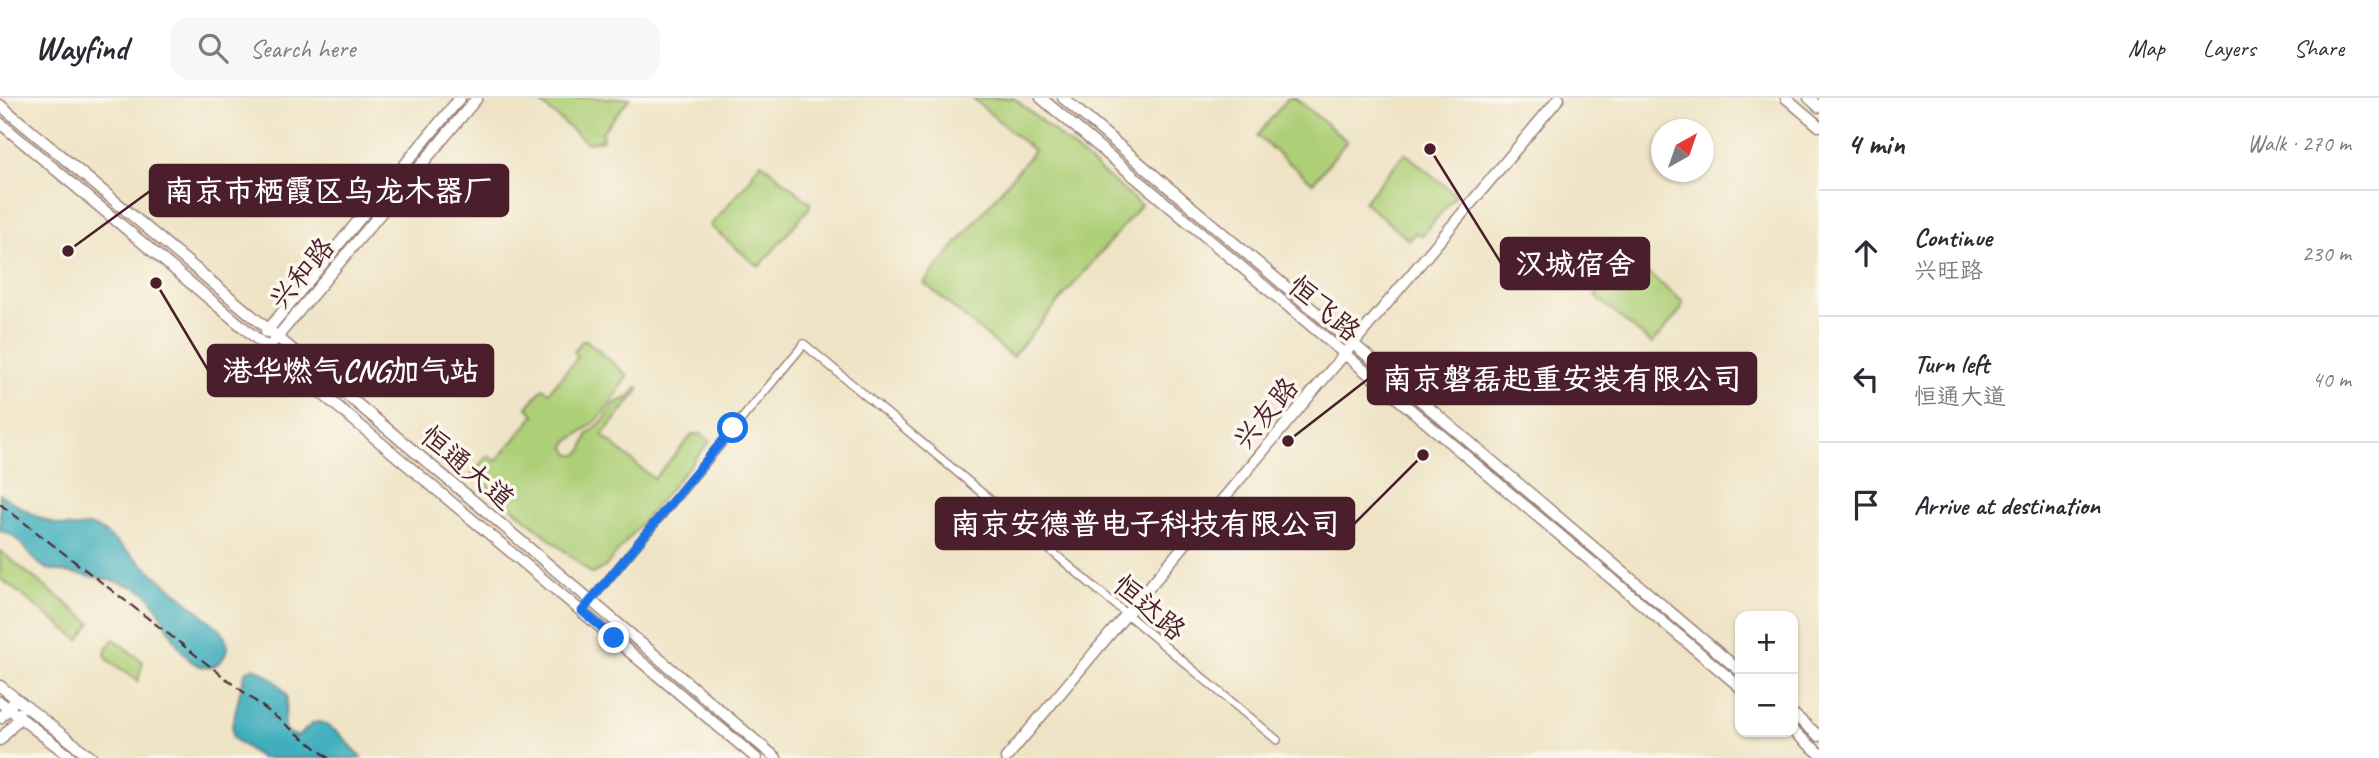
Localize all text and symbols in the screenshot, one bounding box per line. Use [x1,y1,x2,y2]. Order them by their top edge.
search box [170,17,660,80]
text: Wayfind [35,27,128,69]
icon: search [194,29,232,67]
text: Search here [250,32,356,65]
text: Map [2128,33,2165,63]
text: Layers [2203,33,2256,63]
text: Share [2294,33,2344,63]
north arrow [1651,119,1714,182]
text: 4 min [1847,125,1904,163]
text: Walk · 270 m [2247,129,2351,158]
callout: 南京市栖霞区乌龙木器厂 [150,165,508,216]
text: 南京市栖霞区乌龙木器厂 [164,172,494,210]
text: Continue [1914,221,1992,254]
street label: 兴和路 [261,230,342,317]
icon: ahead [1847,234,1885,272]
callout: 汉城宿舍 [1501,238,1649,289]
text: 230 m [2302,239,2351,268]
text: 汉城宿舍 [1515,245,1635,283]
text: 兴旺路 [1914,256,1983,285]
street label: 恒飞路 [1281,268,1368,349]
callout: 港华燃气CNG加气站 [208,345,493,396]
text: Turn left [1914,347,1989,380]
text: 港华燃气CNG加气站 [223,352,479,390]
callout: 南京磐磊起重安装有限公司 [1368,353,1756,404]
text: 南京磐磊起重安装有限公司 [1382,360,1742,398]
icon: left [1847,360,1885,398]
text: 40 m [2312,365,2351,394]
street label: 兴友路 [1225,370,1306,457]
text: 恒通大道 [1914,382,2006,411]
route start [717,412,748,443]
street label: 恒通大道 [414,418,522,517]
icon: arrive [1847,486,1885,524]
text: Arrive at destination [1914,489,2100,522]
callout: 南京安德普电子科技有限公司 [936,498,1354,549]
text: 南京安德普电子科技有限公司 [950,505,1340,543]
street label: 恒达路 [1106,567,1193,648]
map controls [1735,611,1798,737]
button: + [1735,611,1798,674]
route end [598,622,629,653]
button: − [1735,674,1798,737]

